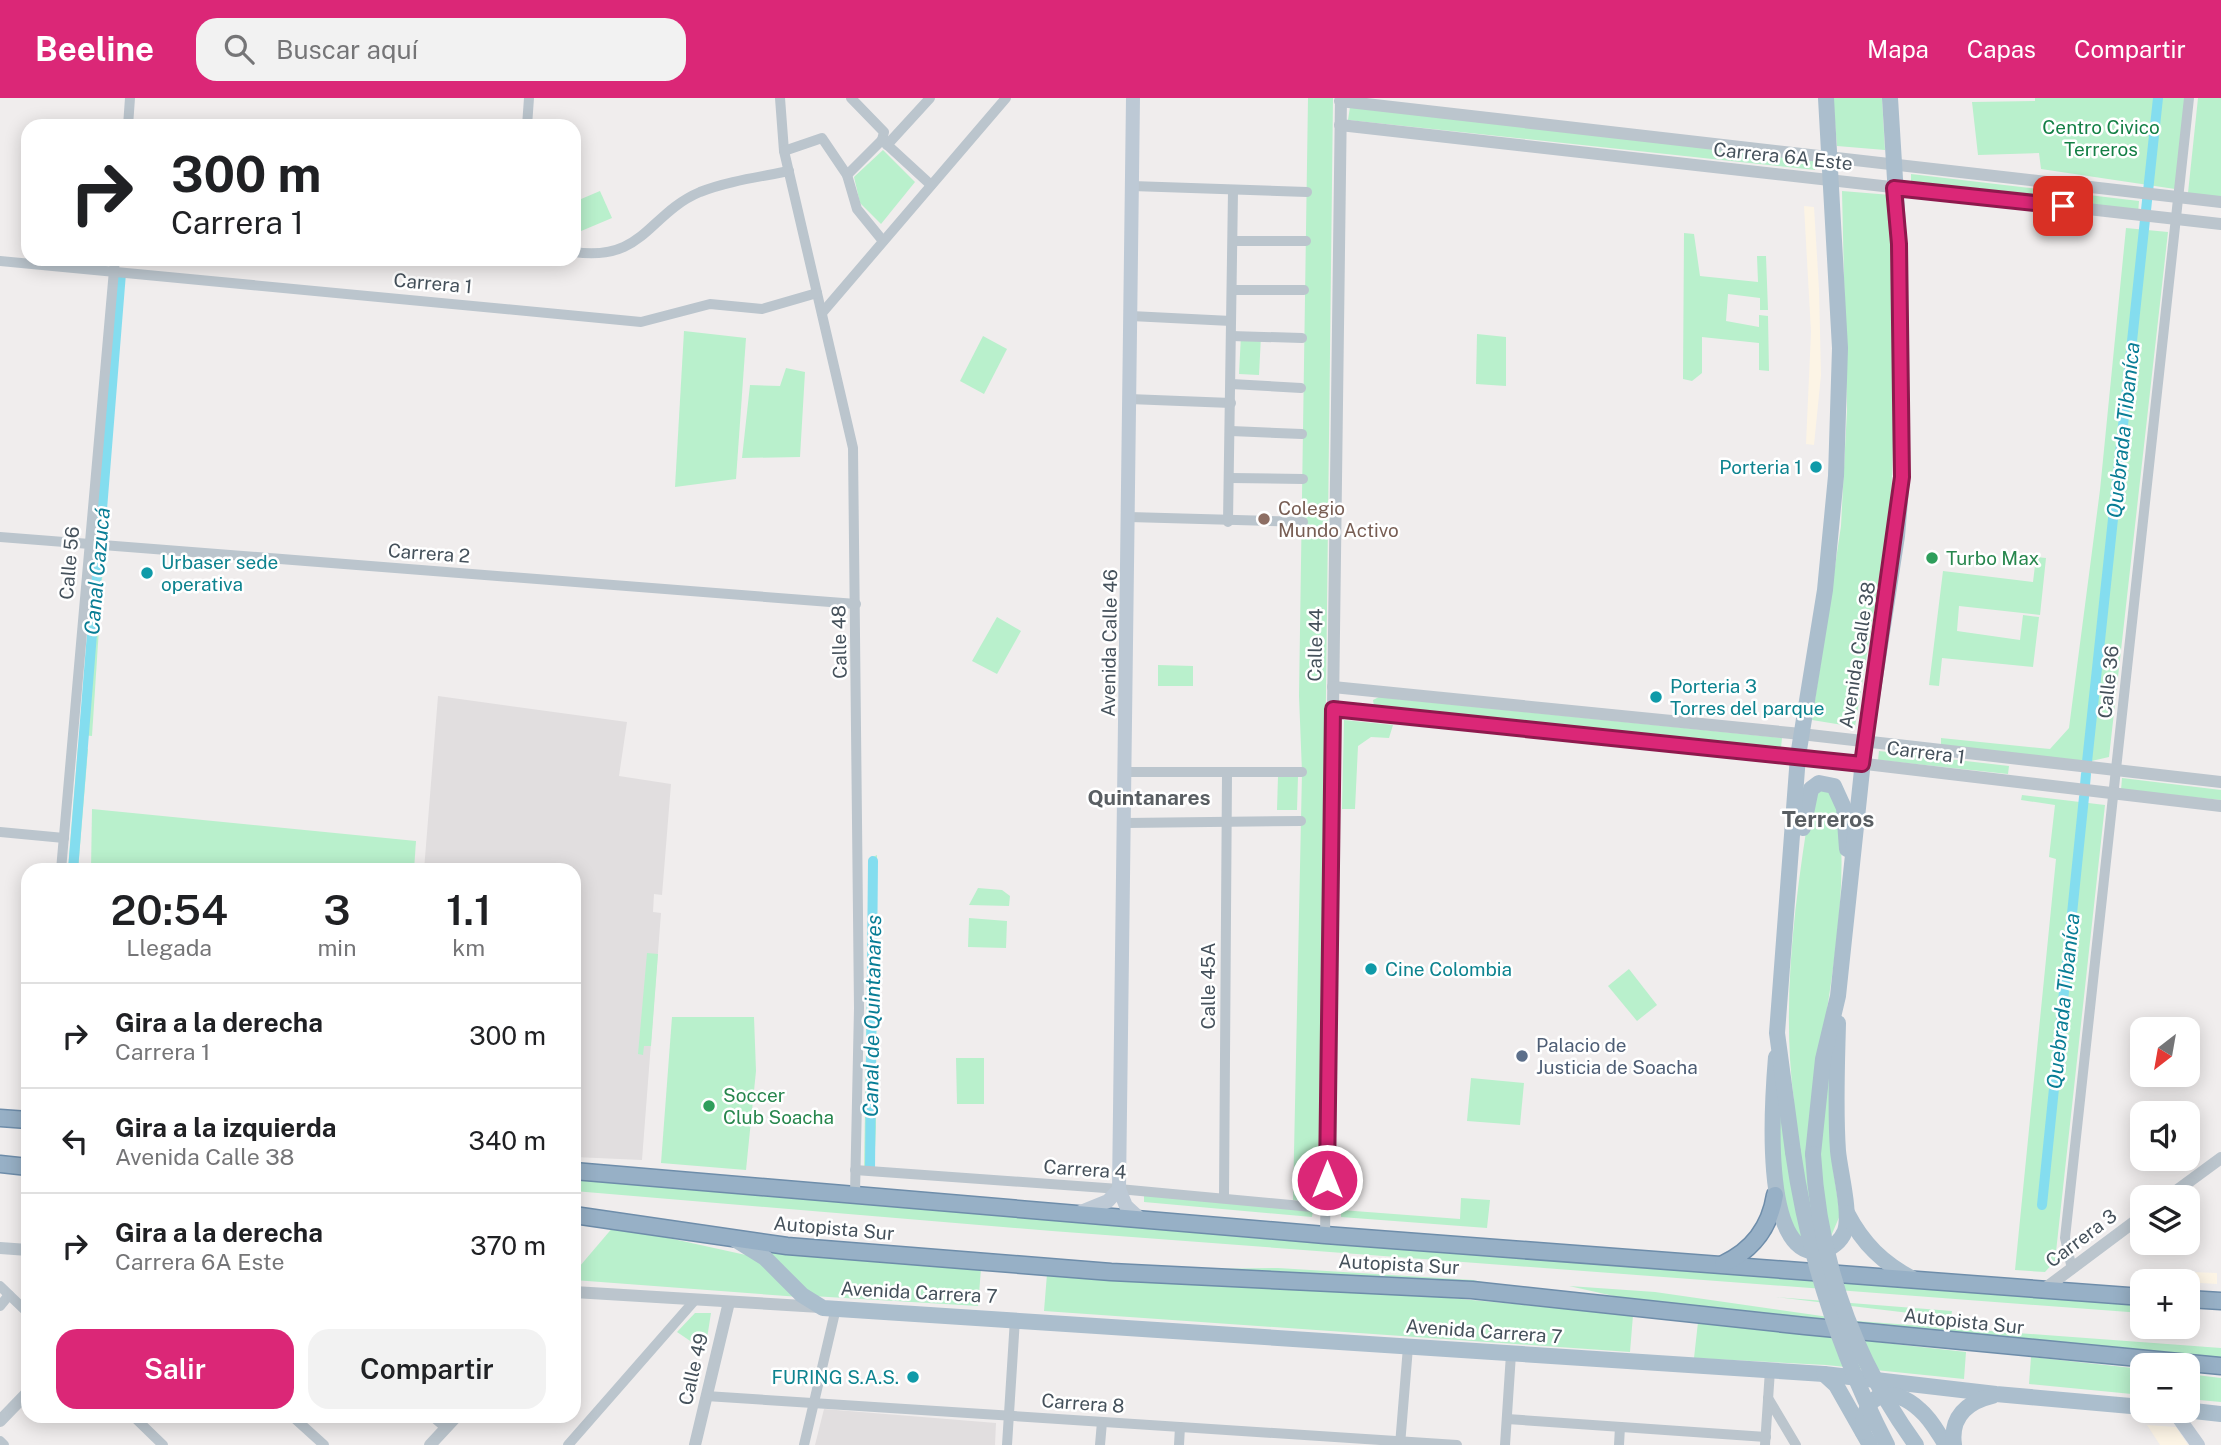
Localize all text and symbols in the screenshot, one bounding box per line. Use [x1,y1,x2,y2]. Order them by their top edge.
search box [196,18,686,81]
text: Beeline [35,30,154,68]
icon: search [220,30,258,68]
text: Buscar aquí [276,34,418,65]
text: Mapa [1867,35,1929,63]
text: Capas [1967,35,2036,63]
text: Compartir [2074,35,2186,63]
park label: Centro Civico Terreros [2042,116,2160,160]
street label: Carrera 6A Este [1712,138,1854,174]
text: 300 m [171,145,321,203]
icon: right [56,147,147,238]
pin [2033,176,2093,236]
icon: arrive [2044,187,2082,225]
text: Carrera 1 [171,204,304,241]
street label: Carrera 1 [393,269,473,297]
water label: Quebrada Tibaníca [2101,341,2145,519]
place label: Porteria 1 [1719,456,1802,478]
marker: Porteria 1 [1808,459,1824,475]
place label: Colegio Mundo Activo [1278,497,1399,541]
water label: Canal Cazucá [79,506,115,636]
marker: Colegio Mundo Activo [1256,511,1272,527]
street label: Calle 56 [55,525,83,601]
street label: Carrera 2 [387,539,471,567]
place label: Turbo Max [1946,547,2039,569]
marker: Turbo Max [1924,550,1940,566]
place label: Urbaser sede operativa [161,551,278,595]
marker: Urbaser sede operativa [139,565,155,581]
street label: Avenida Calle 46 [1097,569,1121,717]
street label: Avenida Calle 38 [1835,580,1879,730]
street label: Calle 48 [827,605,851,679]
street label: Calle 44 [1303,608,1327,682]
street label: Calle 36 [2093,644,2123,720]
place label: Porteria 3 Torres del parque [1670,675,1825,719]
marker: Porteria 3 Torres del parque [1648,689,1664,705]
street label: Carrera 1 [1886,736,1966,768]
district label: Quintanares [1087,785,1211,810]
district label: Terreros [1782,805,1874,832]
text: 20:54 [110,885,228,934]
text: 3 [323,885,351,934]
text: 1.1 [446,885,492,934]
water label: Quebrada Tibaníca [2041,912,2085,1090]
water label: Canal de Quintanares [858,915,886,1117]
text: Llegada [126,934,212,961]
text: min [317,934,356,961]
text: km [452,934,485,961]
street label: Calle 45A [1197,943,1219,1029]
place label: Cine Colombia [1385,958,1512,980]
marker: Cine Colombia [1363,961,1379,977]
text: Gira a la derecha [115,1007,323,1038]
icon: right [56,1017,94,1055]
north arrow [2130,1017,2200,1087]
map controls [2130,1017,2200,1423]
text: 300 m [469,1020,546,1051]
place label: Palacio de Justicia de Soacha [1536,1034,1698,1078]
text: Carrera 1 [115,1038,210,1065]
marker: Palacio de Justicia de Soacha [1514,1048,1530,1064]
place label: Soccer Club Soacha [723,1084,834,1128]
marker: Soccer Club Soacha [701,1098,717,1114]
button: sound [2130,1101,2200,1171]
text: Gira a la izquierda [115,1112,337,1143]
icon: left [56,1122,94,1160]
text: 340 m [469,1125,546,1156]
text: Avenida Calle 38 [115,1143,294,1170]
position arrow [1290,1143,1364,1217]
street label: Carrera 4 [1043,1155,1127,1183]
button: layers [2130,1185,2200,1255]
street label: Carrera 3 [2041,1204,2121,1272]
street label: Autopista Sur [773,1212,895,1244]
text: Gira a la derecha [115,1217,323,1248]
icon: right [56,1227,94,1265]
text: 370 m [470,1230,546,1261]
text: Carrera 6A Este [115,1248,284,1275]
street label: Autopista Sur [1338,1250,1460,1278]
button: + [2130,1269,2200,1339]
street label: Avenida Carrera 7 [840,1277,998,1307]
street label: Autopista Sur [1902,1304,2026,1338]
street label: Avenida Carrera 7 [1405,1315,1563,1347]
button: Salir [56,1329,294,1409]
button: Compartir [308,1329,546,1409]
street label: Calle 49 [674,1331,712,1407]
button: − [2130,1353,2200,1423]
place label: FURING S.A.S. [772,1366,899,1388]
marker: FURING S.A.S. [905,1369,921,1385]
street label: Carrera 8 [1041,1389,1125,1417]

